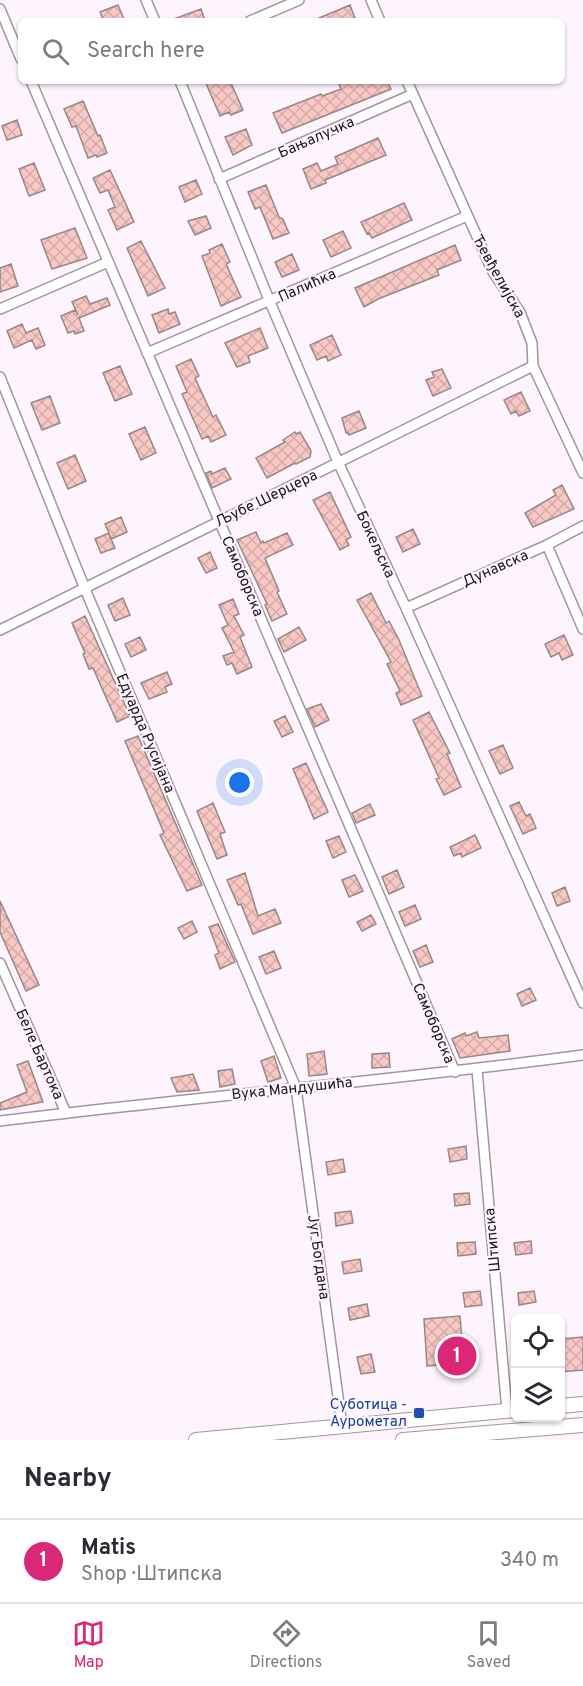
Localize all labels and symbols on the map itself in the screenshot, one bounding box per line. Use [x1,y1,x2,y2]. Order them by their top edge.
street label: Бањалучка [276,113,358,164]
street label: Ђевђелијска [467,232,528,322]
street label: Палићка [276,265,339,308]
street label: Љубе Шерцера [212,466,321,532]
street label: Бокељска [351,508,399,581]
street label: Самоборска [216,533,267,620]
street label: Дунавска [460,546,532,592]
street label: Едуарда Русијана [111,671,178,796]
your location [225,768,254,797]
street label: Самоборска [407,980,458,1067]
street label: Беле Бартока [10,1006,67,1103]
street label: Вука Мандушића [231,1074,354,1105]
street label: Штипска [481,1207,506,1273]
street label: Југ Богдана [302,1214,333,1301]
pin: 1 [438,1334,476,1378]
place label: Суботица - Аурометал [330,1396,407,1432]
marker: Суботица - Аурометал [412,1406,426,1420]

